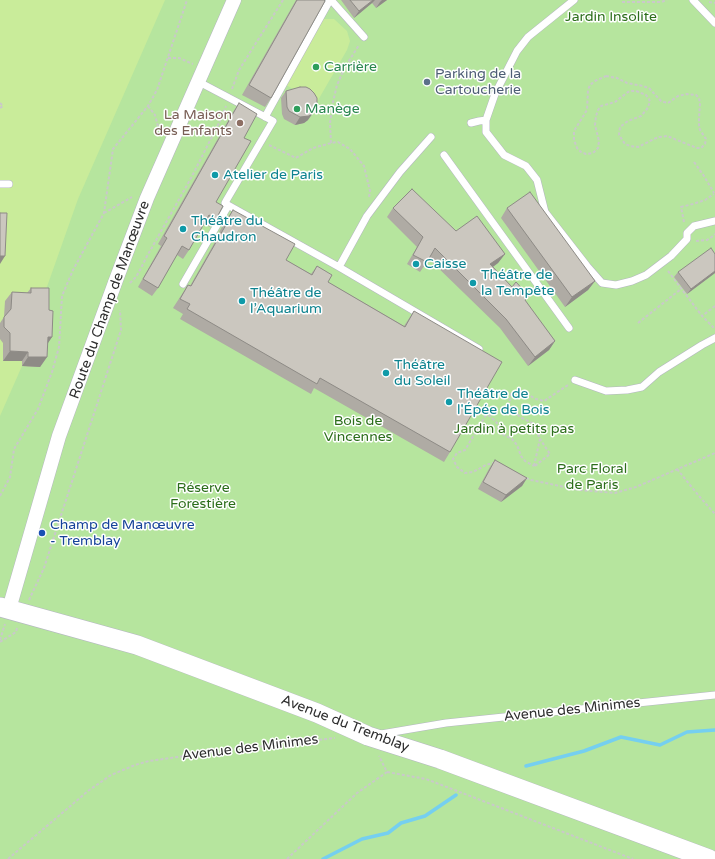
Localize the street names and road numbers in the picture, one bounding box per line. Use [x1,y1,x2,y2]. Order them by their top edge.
street label: Route du Champ de Manœuvre [66,199,154,401]
street label: Avenue du Tremblay [279,692,411,756]
street label: Avenue des Minimes [503,694,641,726]
street label: Avenue des Minimes [181,731,319,765]

